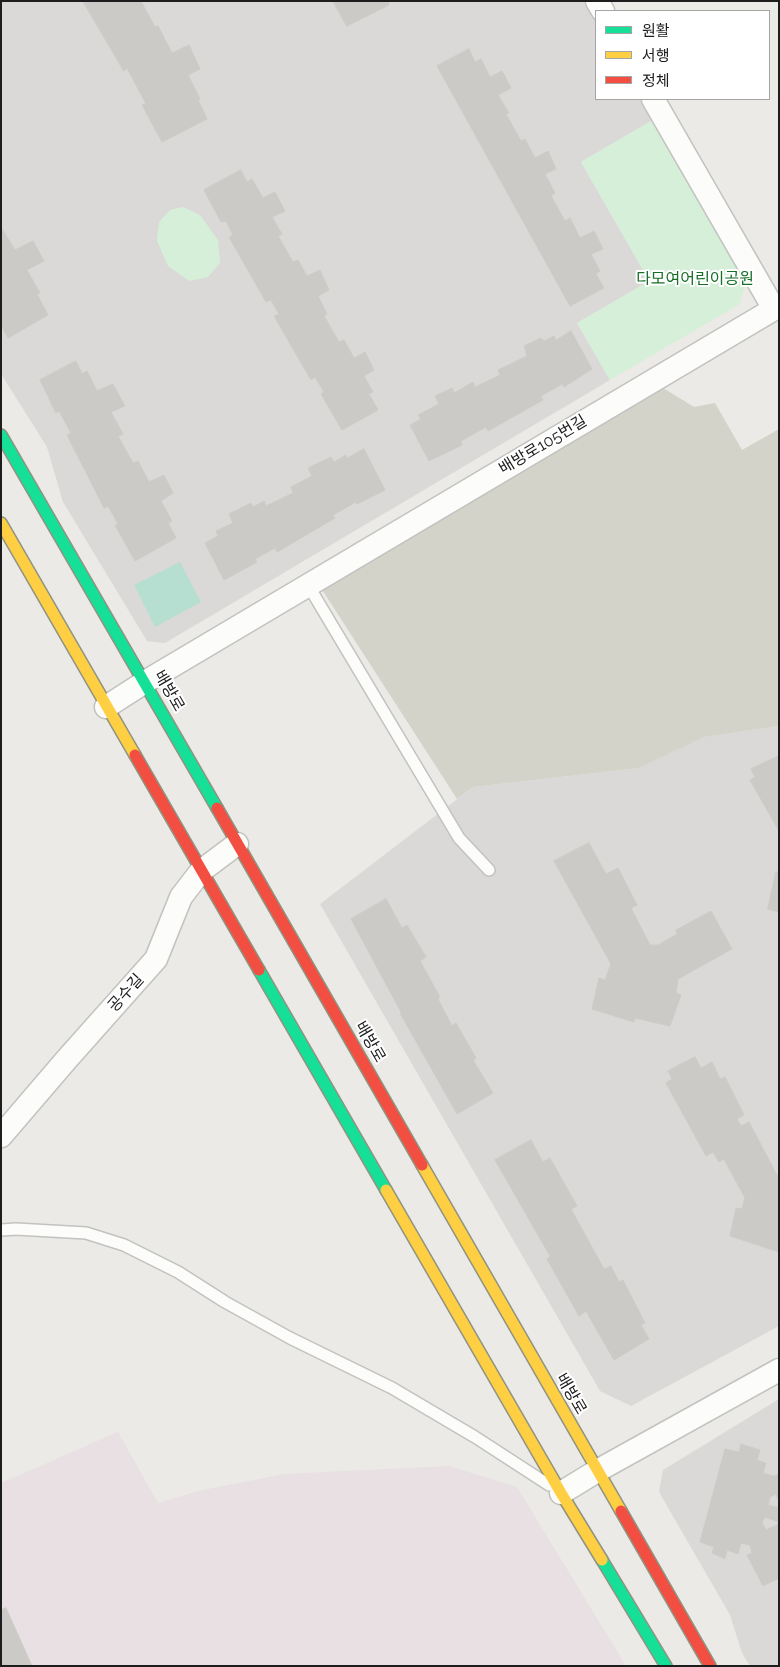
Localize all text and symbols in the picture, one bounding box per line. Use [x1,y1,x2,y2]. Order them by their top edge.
legend [595,10,770,100]
text: 원활 [642,22,670,40]
text: 서행 [642,47,670,65]
text: 정체 [642,72,670,90]
park label: 다모여어린이공원 [636,269,754,289]
street label: 배방로105번길 [496,411,590,479]
street label: 배방로 [150,667,188,715]
street label: 공수길 [104,970,148,1016]
street label: 배방로 [351,1018,389,1066]
street label: 배방로 [552,1370,590,1418]

